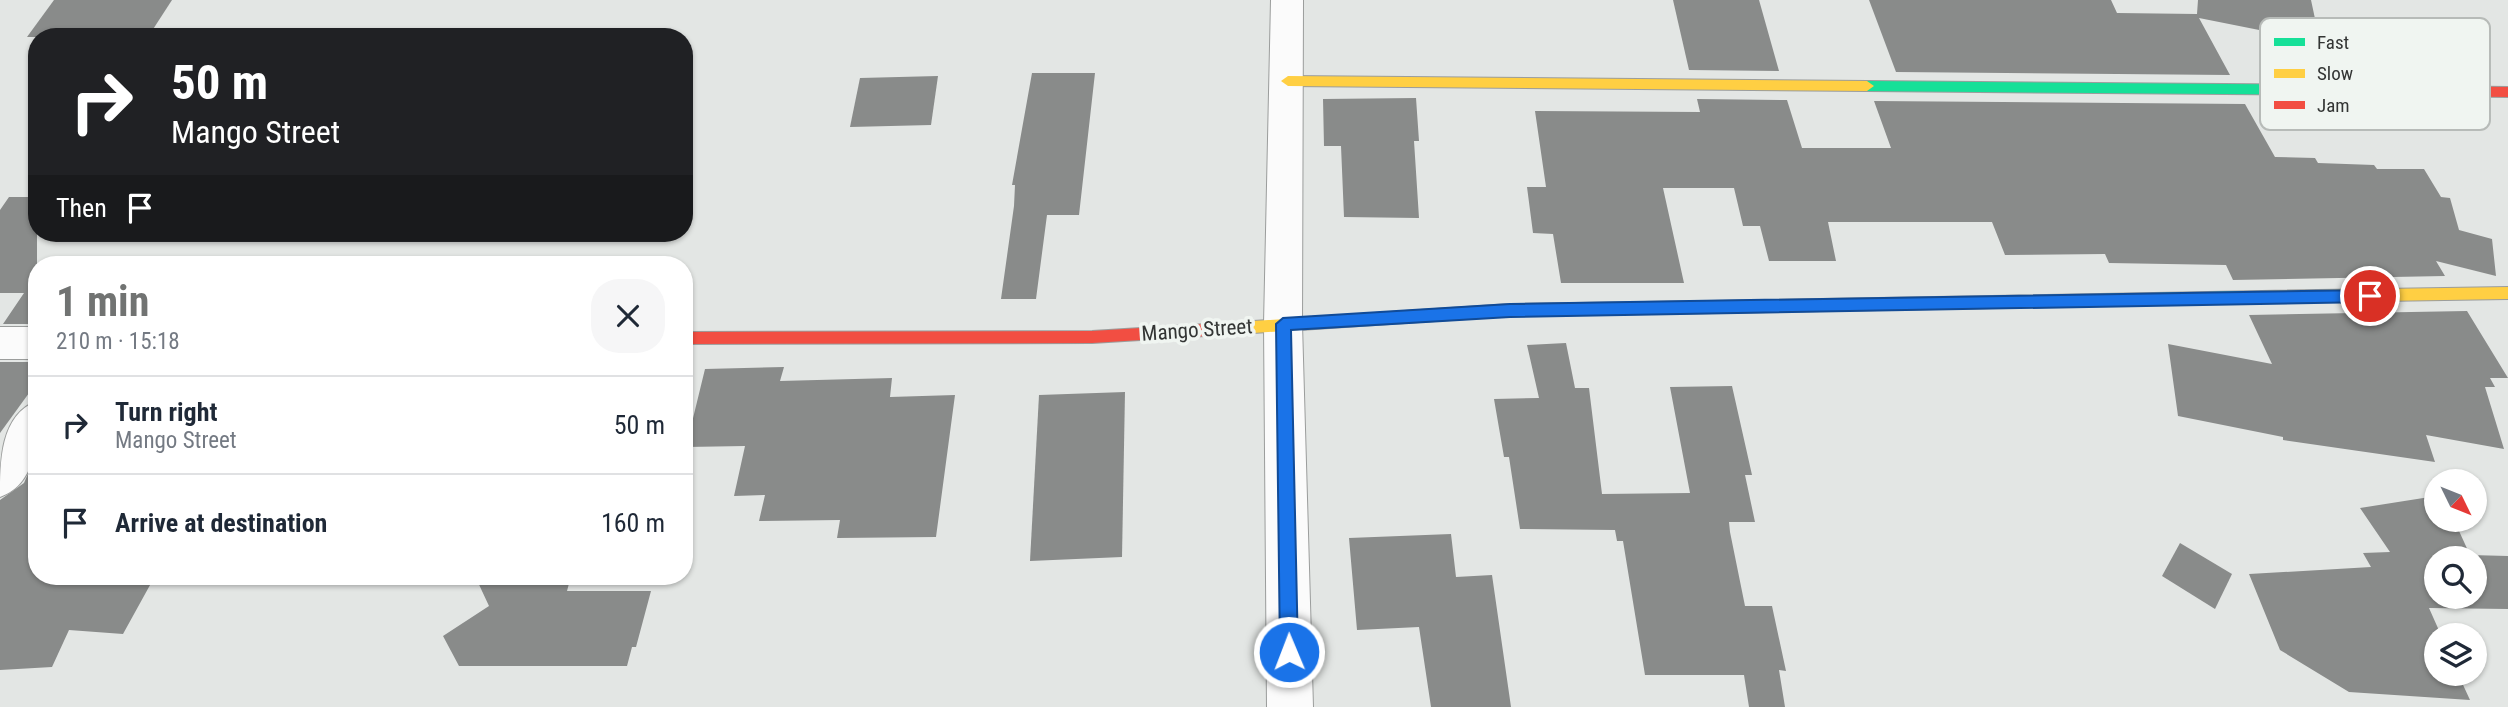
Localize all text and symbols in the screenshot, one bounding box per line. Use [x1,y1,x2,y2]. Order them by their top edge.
legend [2260,18,2490,130]
text: Fast [2317,31,2349,54]
text: 50 m [171,54,268,111]
icon: right [56,56,147,147]
text: Slow [2317,62,2353,85]
text: Jam [2317,94,2350,117]
text: Mango Street [171,113,340,151]
icon: arrive [121,189,159,227]
text: Then [56,193,107,223]
pin [2340,266,2400,326]
text: 1 min [56,277,149,326]
icon: arrive [2351,277,2389,315]
button: close [591,279,665,353]
street label: Mango Street [1141,314,1253,346]
text: 210 m · 15:18 [56,328,180,355]
text: Turn right [115,397,217,427]
icon: right [56,406,94,444]
text: 50 m [614,410,665,440]
text: Mango Street [115,427,237,454]
north arrow [2424,469,2487,532]
map controls [2424,469,2487,686]
icon: arrive [56,504,94,542]
text: Arrive at destination [115,508,327,538]
text: 160 m [601,508,665,538]
button: search [2424,546,2487,609]
position arrow [1252,615,1326,689]
button: layers [2424,623,2487,686]

